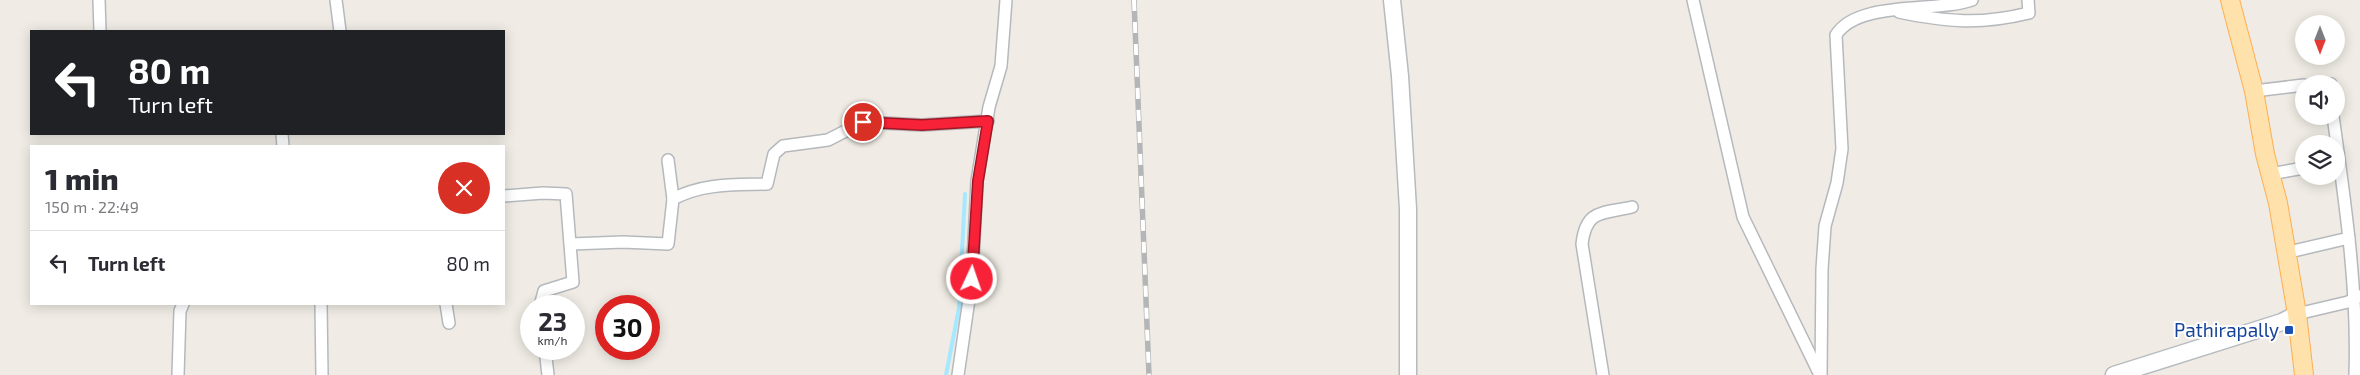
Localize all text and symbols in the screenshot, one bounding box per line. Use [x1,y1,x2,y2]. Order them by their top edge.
north arrow [2295,15,2345,65]
map controls [2295,15,2345,185]
text: 80 m [128,49,210,91]
icon: left [45,50,110,115]
button: sound [2295,75,2345,125]
text: Turn left [128,91,213,117]
pin [842,101,884,143]
icon: arrive [849,108,877,136]
button: layers [2295,135,2345,185]
text: 1 min [45,160,119,196]
button: close [438,162,490,214]
text: 150 m · 22:49 [45,197,139,216]
icon: left [45,249,73,277]
text: Turn left [88,252,165,275]
text: 80 m [446,252,490,275]
position arrow [945,252,997,304]
speed limit sign: 30 [595,295,660,360]
text: 23 [538,306,567,336]
place label: Pathirapally [2174,318,2279,341]
marker: Pathirapally [2283,324,2295,336]
text: km/h [538,333,567,347]

